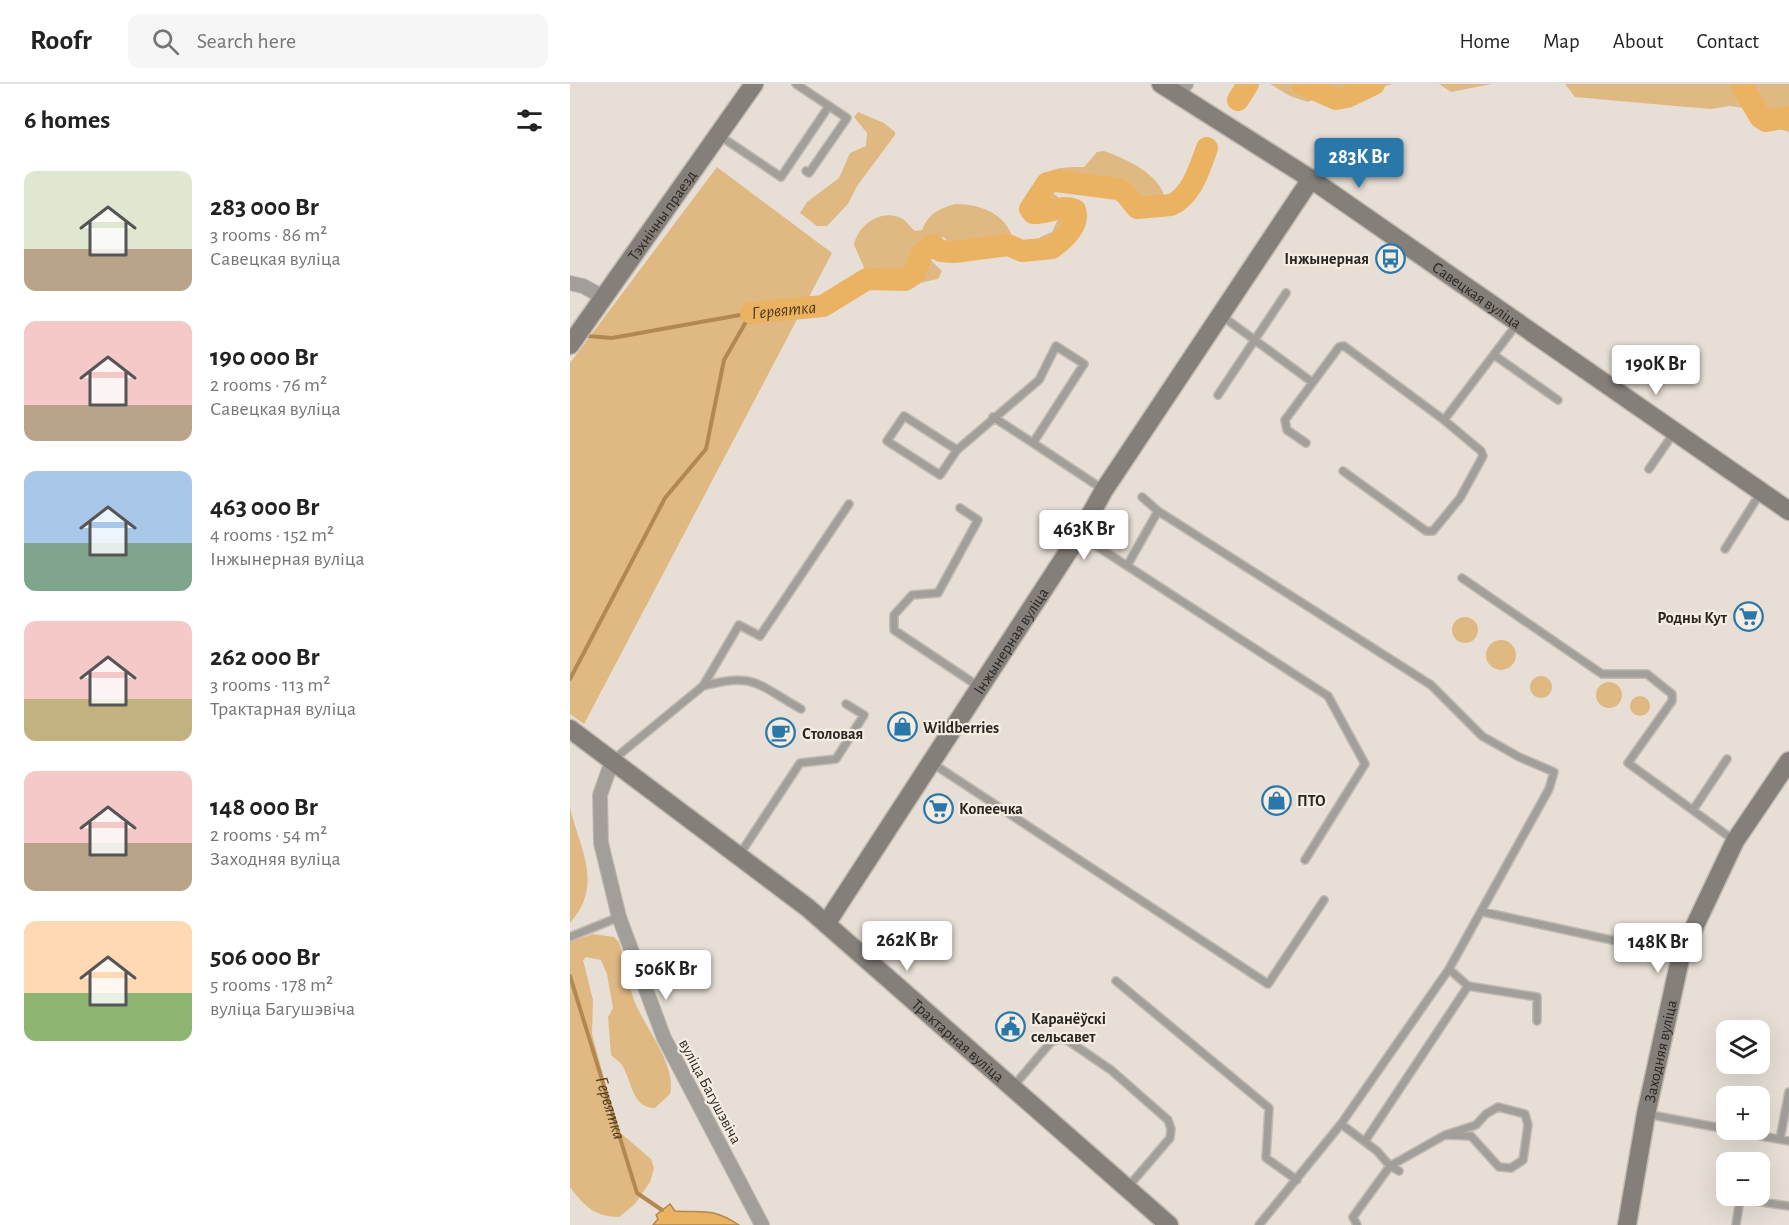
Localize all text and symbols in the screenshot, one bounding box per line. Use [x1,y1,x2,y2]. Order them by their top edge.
search box [128,14,548,68]
icon: search [149,25,182,58]
text: Roofr [30,27,92,55]
text: Search here [197,30,296,52]
text: Home [1459,31,1510,52]
text: Map [1543,31,1580,52]
text: About [1613,31,1663,52]
text: Contact [1696,31,1759,52]
icon: filters [513,104,546,137]
text: 6 homes [24,107,110,133]
pin: 283K Br [1304,138,1414,189]
text: 283K Br [1328,147,1390,167]
street label: Тэхнічны праезд [625,168,700,264]
text: 283 000 Br [210,194,319,220]
icon: home [72,195,144,267]
text: 3 rooms · 86 m² [210,225,327,245]
bus stop icon: Інжынерная [1374,242,1406,274]
text: Савецкая вуліца [210,249,341,269]
place label: Інжынерная [1284,251,1369,267]
street label: Савецкая вуліца [1429,259,1524,332]
water label: Гервятка [751,299,817,323]
text: 190 000 Br [210,344,318,370]
icon: home [72,345,144,417]
pin: 190K Br [1601,345,1711,396]
text: 190K Br [1626,354,1686,374]
text: 2 rooms · 76 m² [210,375,327,395]
text: Савецкая вуліца [210,399,341,419]
text: 463 000 Br [210,494,319,520]
icon: home [72,495,144,567]
pin: 463K Br [1029,510,1139,561]
text: 463K Br [1053,519,1115,539]
text: 4 rooms · 152 m² [210,525,334,545]
text: Інжынерная вуліца [210,549,365,569]
street label: Інжынерная вуліца [971,585,1052,697]
supermarket icon: Родны Кут [1732,601,1764,633]
place label: Родны Кут [1657,610,1728,627]
text: 262 000 Br [210,644,320,670]
icon: home [72,645,144,717]
text: 3 rooms · 113 m² [210,675,330,695]
text: Трактарная вуліца [210,699,356,719]
shop icon: Wildberries [886,711,918,743]
cafe icon: Столовая [765,717,797,749]
place label: Wildberries [923,720,999,736]
place label: Столовая [802,726,863,742]
shop icon: ПТО [1260,784,1292,816]
supermarket icon: Копеечка [922,792,954,824]
place label: ПТО [1297,793,1326,809]
text: 148 000 Br [210,794,318,820]
icon: home [72,795,144,867]
place label: Копеечка [959,801,1023,817]
text: 2 rooms · 54 m² [210,825,327,845]
text: Заходняя вуліца [210,849,341,869]
pin: 262K Br [852,921,962,972]
pin: 148K Br [1603,923,1713,974]
text: 262K Br [876,930,938,950]
text: 148K Br [1628,932,1688,952]
text: 506 000 Br [210,944,320,970]
icon: home [72,945,144,1017]
pin: 506K Br [611,950,721,1001]
text: 506K Br [635,959,697,979]
text: 5 rooms · 178 m² [210,975,333,995]
street label: Трактарная вуліца [909,996,1007,1085]
text: вуліца Багушэвіча [210,999,355,1019]
street label: Заходняя вуліца [1642,999,1680,1104]
public building icon: Каранёўскі сельсавет [994,1011,1026,1043]
place label: Каранёўскі сельсавет [1031,1011,1106,1045]
map controls [1716,1020,1770,1206]
button: layers [1716,1020,1770,1074]
street label: вуліца Багушэвіча [675,1036,744,1147]
water label: Гервятка [592,1075,628,1142]
button: + [1716,1086,1770,1140]
button: − [1716,1152,1770,1206]

